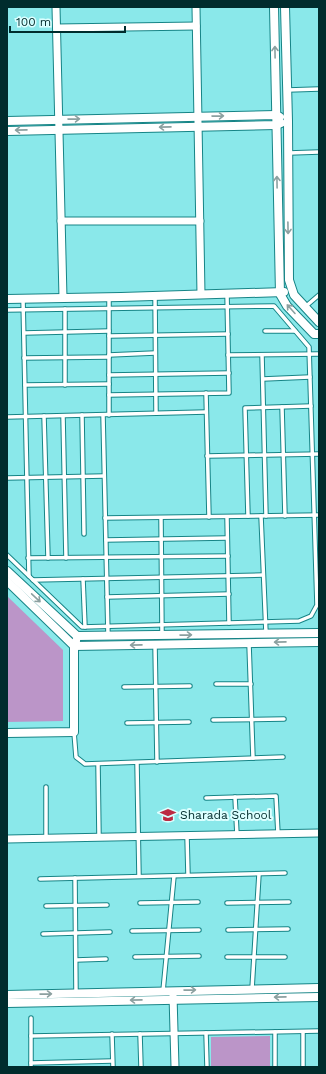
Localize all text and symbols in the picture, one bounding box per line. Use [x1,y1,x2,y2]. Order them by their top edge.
scale bar [10,8,125,34]
text: 100 m [16,15,51,29]
one-way arrow [271,46,279,59]
one-way arrow [211,113,224,120]
one-way arrow [67,116,80,123]
one-way arrow [159,123,172,131]
one-way arrow [15,126,28,134]
one-way arrow [274,176,281,189]
one-way arrow [284,221,292,234]
one-way arrow [286,304,295,314]
one-way arrow [30,593,40,602]
one-way arrow [179,631,192,639]
one-way arrow [274,638,287,646]
one-way arrow [130,641,143,648]
school or university icon: Sharada School [159,806,177,824]
place label: Sharada School [180,808,272,822]
one-way arrow [183,986,196,994]
one-way arrow [39,990,52,998]
one-way arrow [274,994,287,1001]
one-way arrow [130,996,143,1004]

